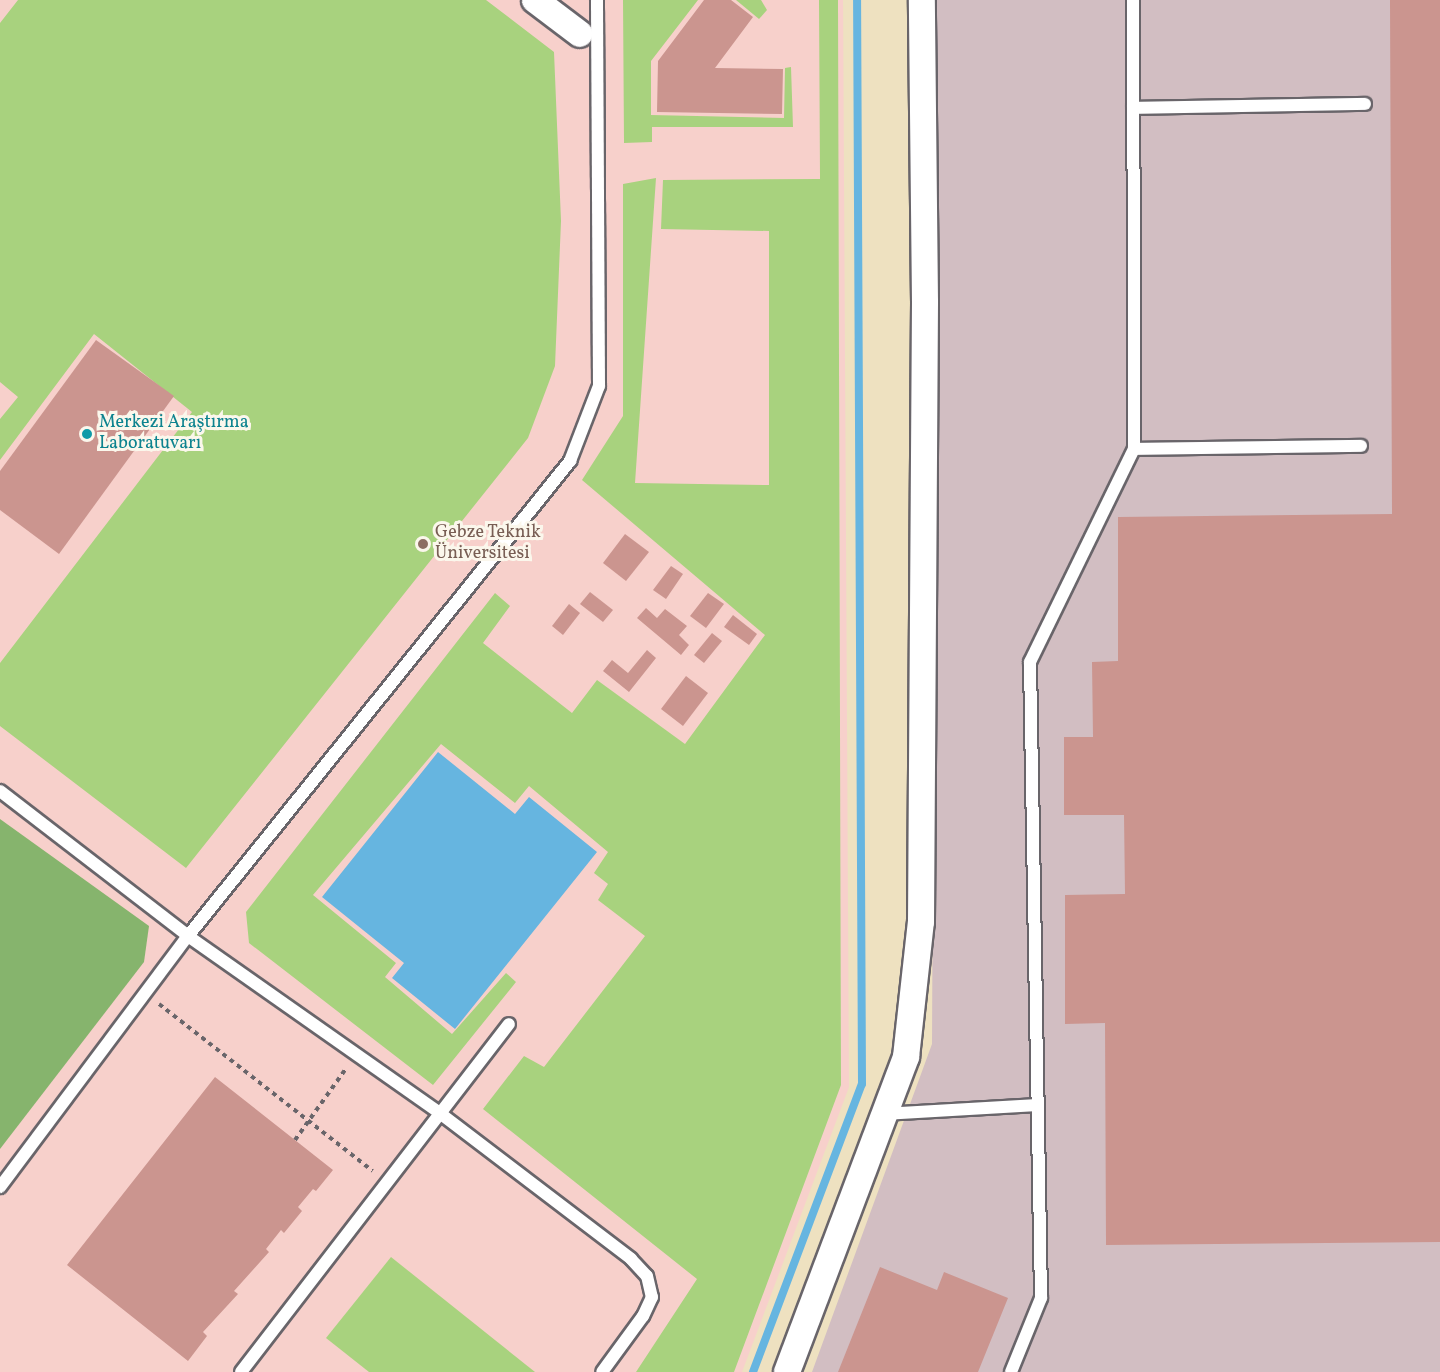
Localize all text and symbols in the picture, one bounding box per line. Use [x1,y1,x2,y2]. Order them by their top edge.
place label: Merkezi Araştırma Laboratuvarı [99,413,249,456]
marker: Merkezi Araştırma Laboratuvarı [80,427,94,441]
place label: Gebze Teknik Üniversitesi [435,523,541,566]
marker: Gebze Teknik Üniversitesi [416,537,430,551]

